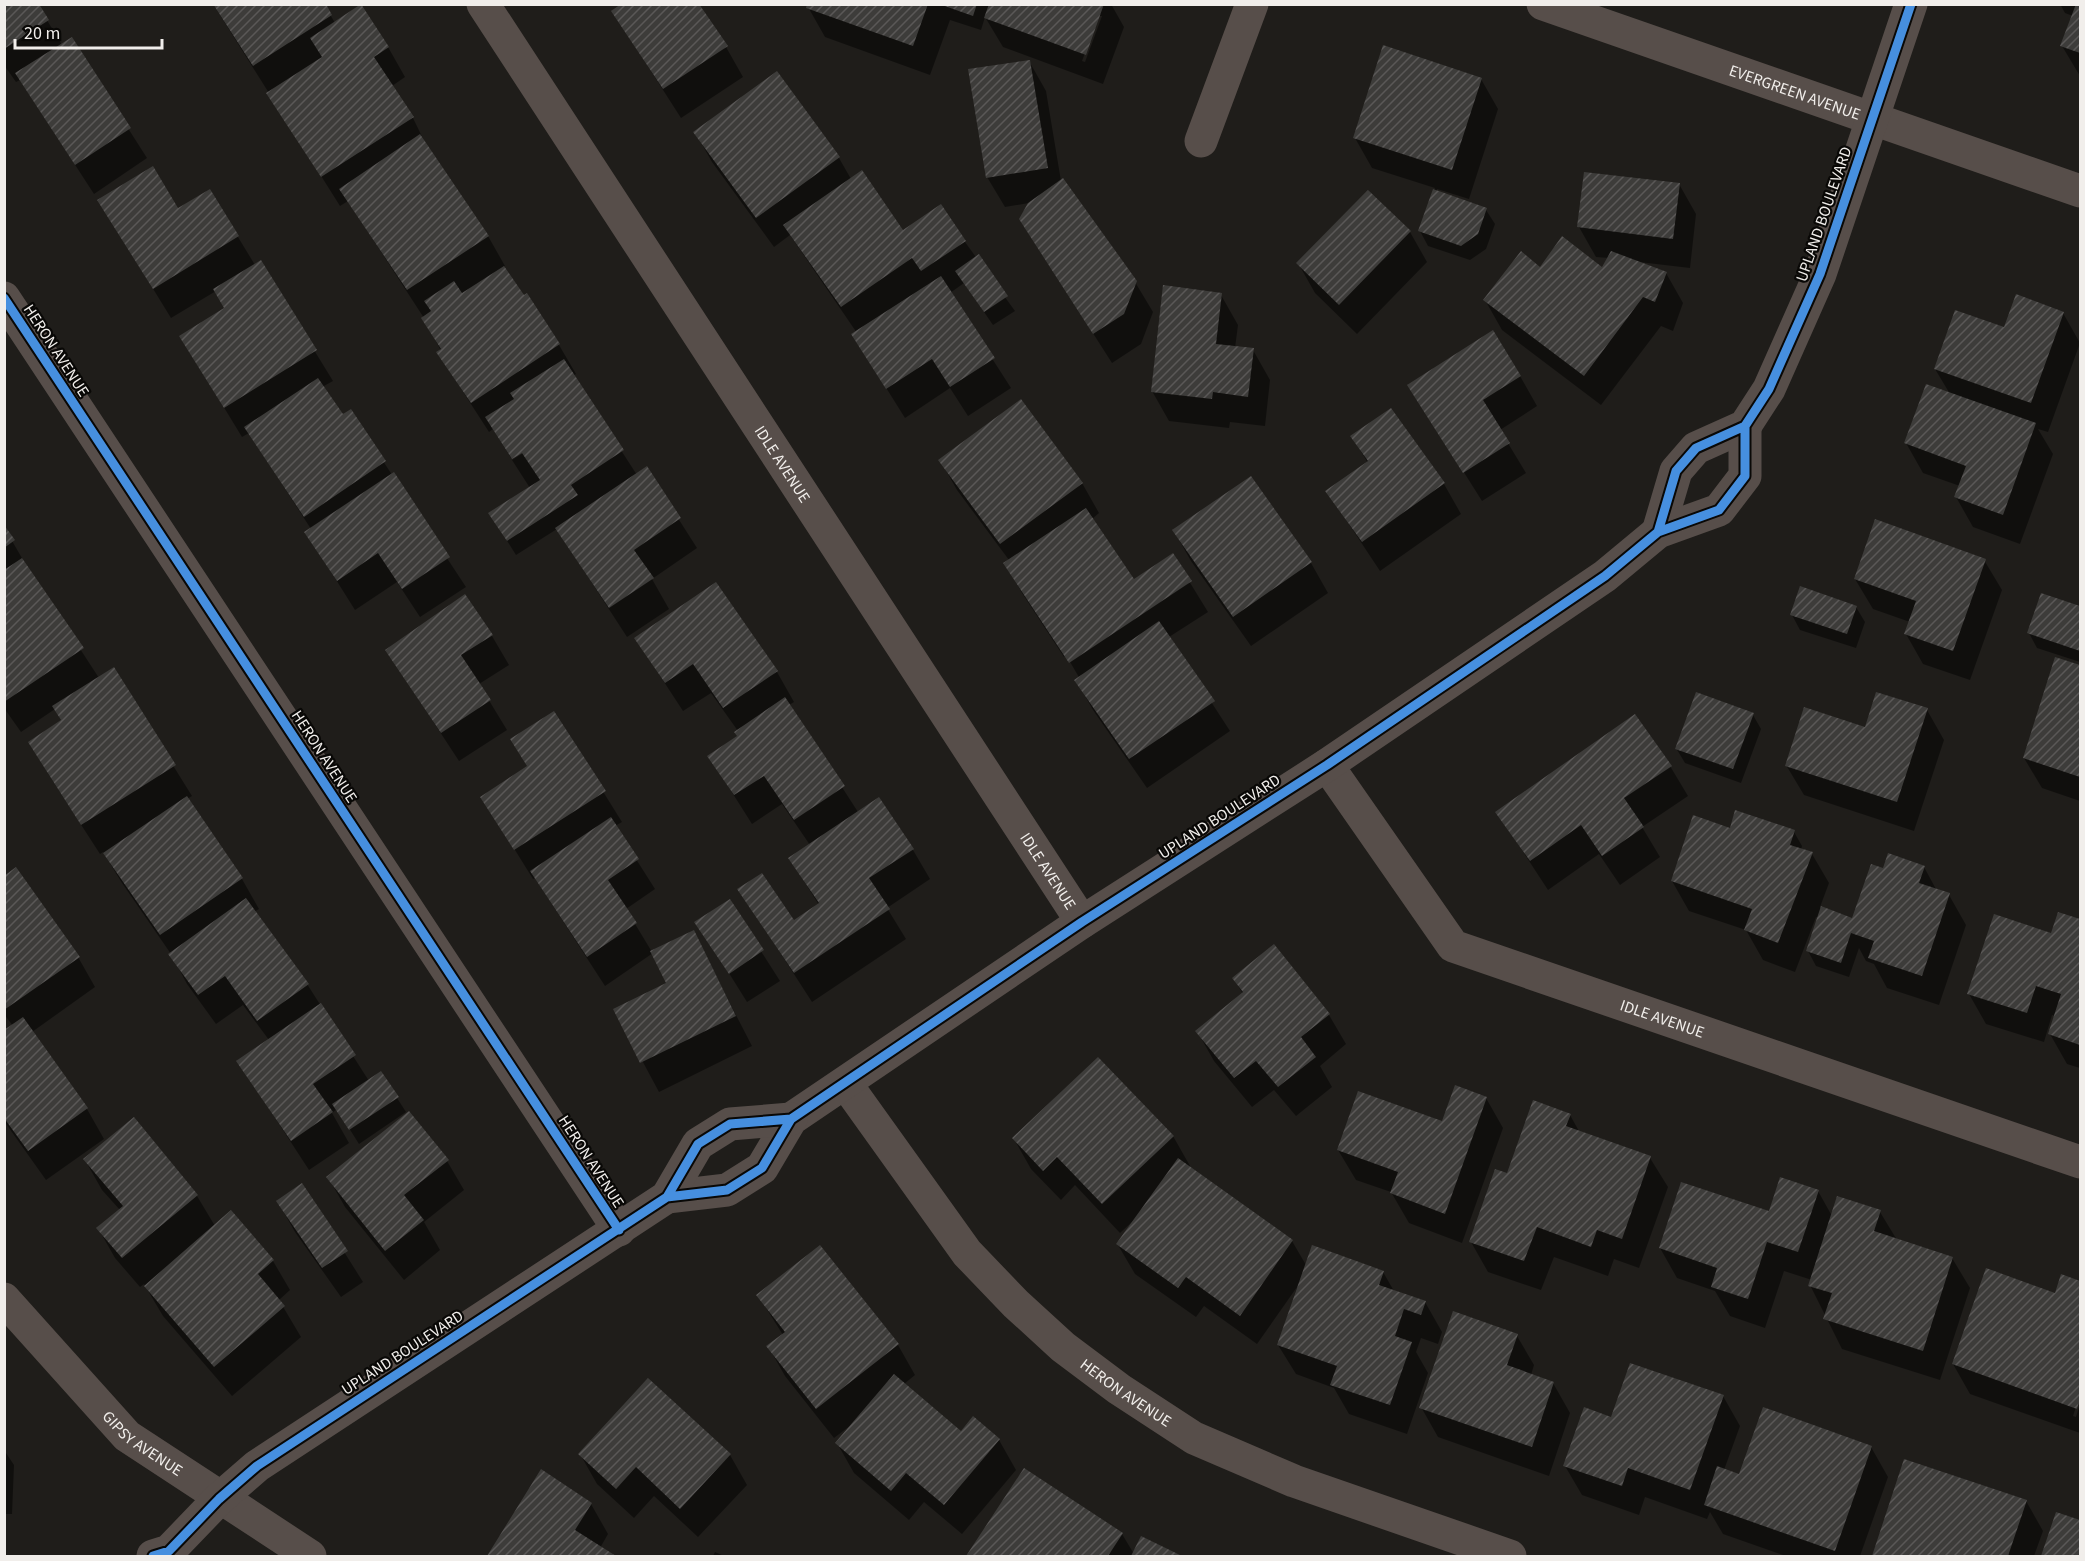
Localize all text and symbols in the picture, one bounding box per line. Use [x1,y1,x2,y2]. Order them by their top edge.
scale bar [15,12,162,50]
text: 20 m [24,21,60,46]
street label: EVERGREEN AVENUE [1726,60,1864,126]
street label: UPLAND BOULEVARD [1791,144,1857,285]
street label: HERON AVENUE [18,300,94,401]
street label: IDLE AVENUE [749,422,815,507]
street label: HERON AVENUE [286,706,362,807]
street label: UPLAND BOULEVARD [1154,769,1285,865]
street label: IDLE AVENUE [1015,829,1081,914]
street label: IDLE AVENUE [1617,994,1707,1044]
street label: HERON AVENUE [553,1111,629,1212]
street label: UPLAND BOULEVARD [337,1305,468,1401]
street label: HERON AVENUE [1075,1354,1175,1432]
street label: GIPSY AVENUE [97,1406,187,1482]

